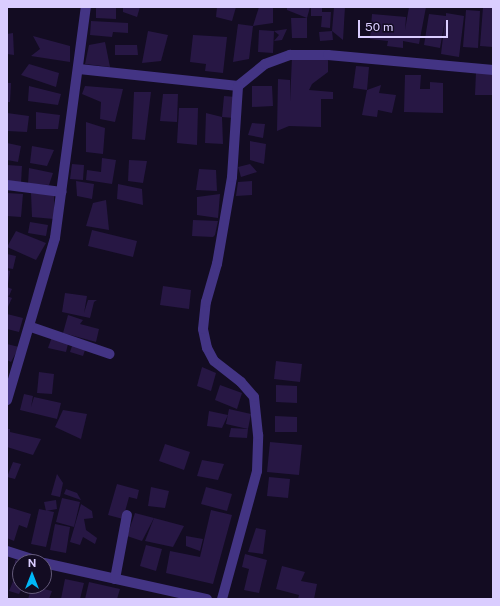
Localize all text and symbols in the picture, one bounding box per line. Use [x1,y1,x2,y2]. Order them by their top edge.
scale bar [360,12,450,38]
text: 50 m [365,20,393,34]
north arrow [12,554,52,594]
text: N [28,557,36,569]

